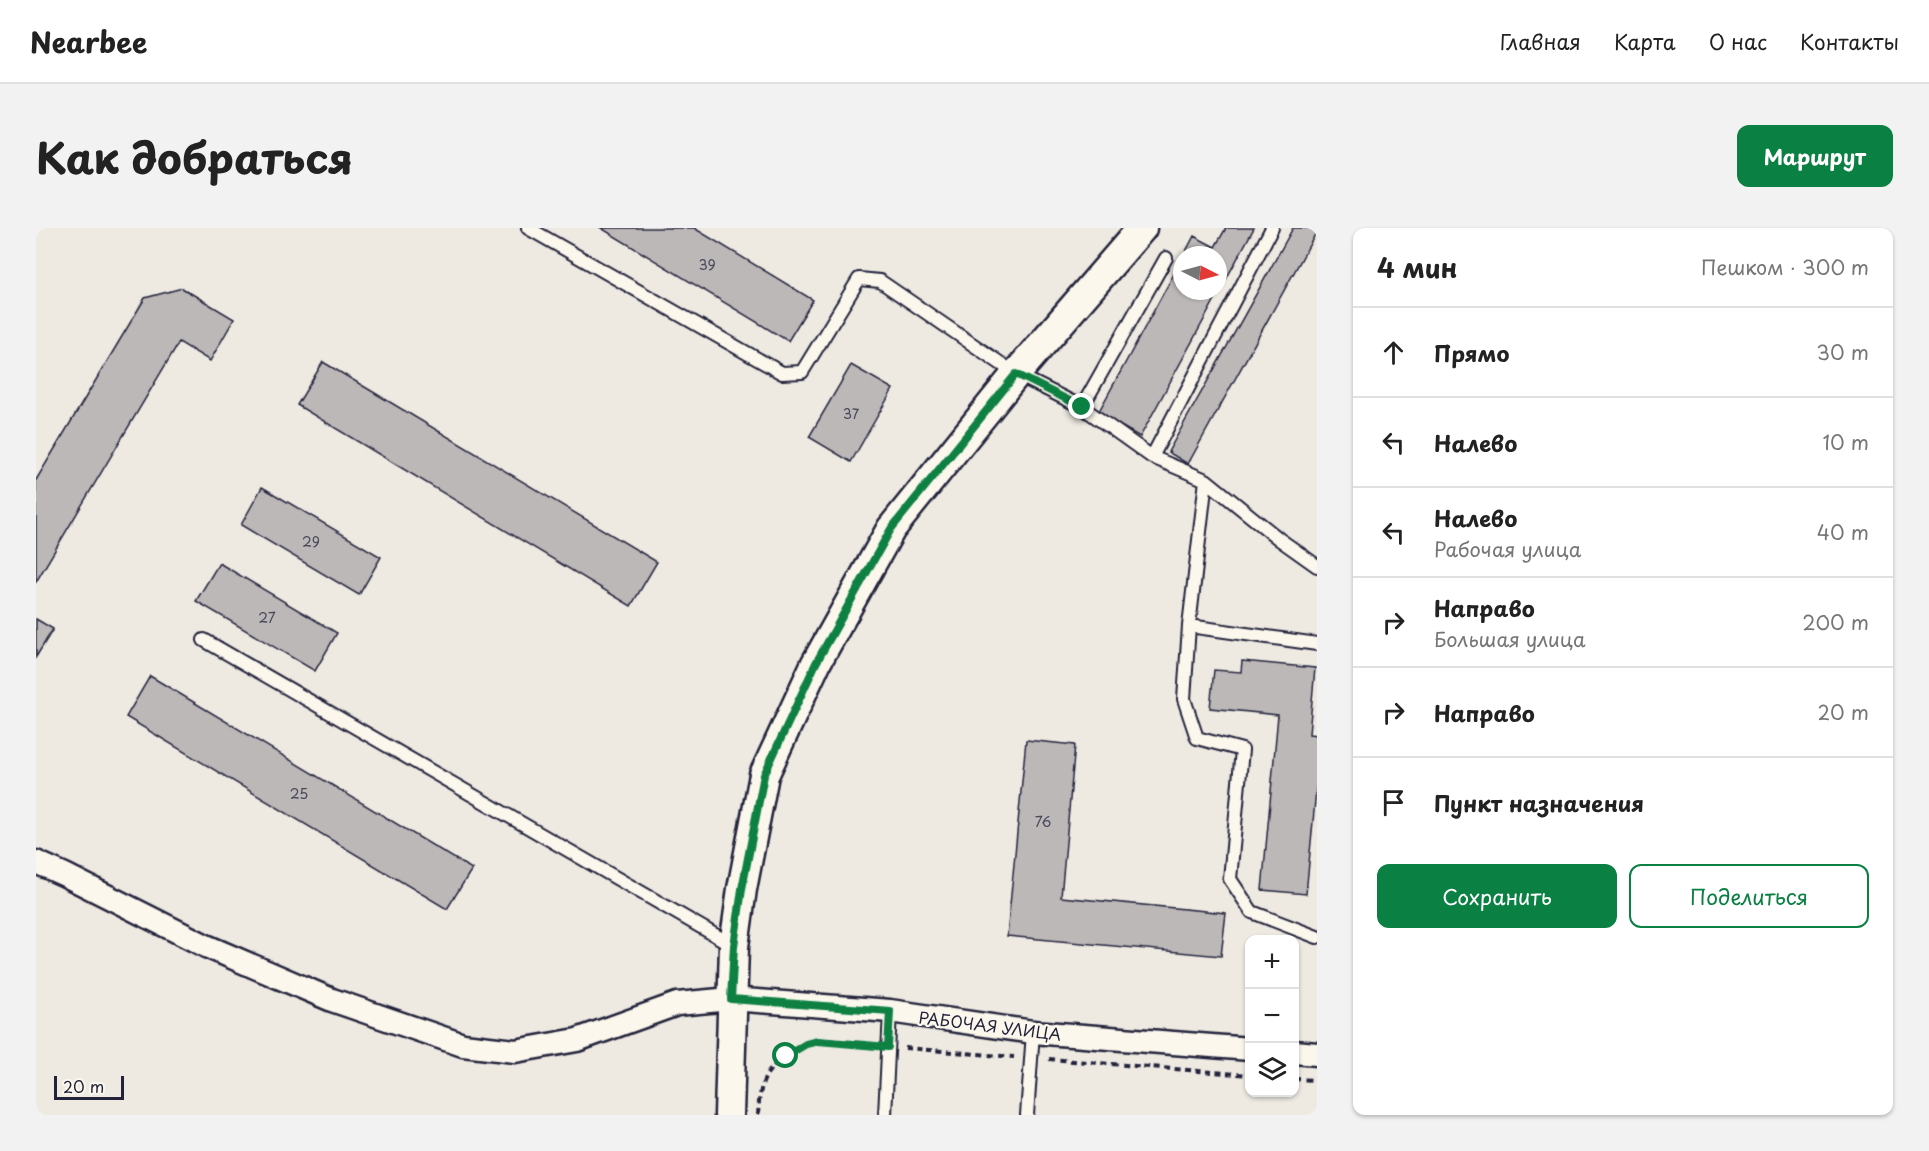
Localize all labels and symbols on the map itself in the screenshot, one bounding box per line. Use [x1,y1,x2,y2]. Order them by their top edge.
north arrow [1173,246,1227,300]
house number: 39 [698,254,716,275]
route end [1068,393,1094,419]
house number: 37 [843,403,860,424]
house number: 29 [302,531,320,552]
house number: 27 [258,607,276,628]
house number: 25 [290,783,308,804]
house number: 76 [1035,811,1052,832]
street label: РАБОЧАЯ УЛИЦА [917,1004,1063,1046]
route start [772,1042,798,1068]
scale bar [54,1073,124,1100]

